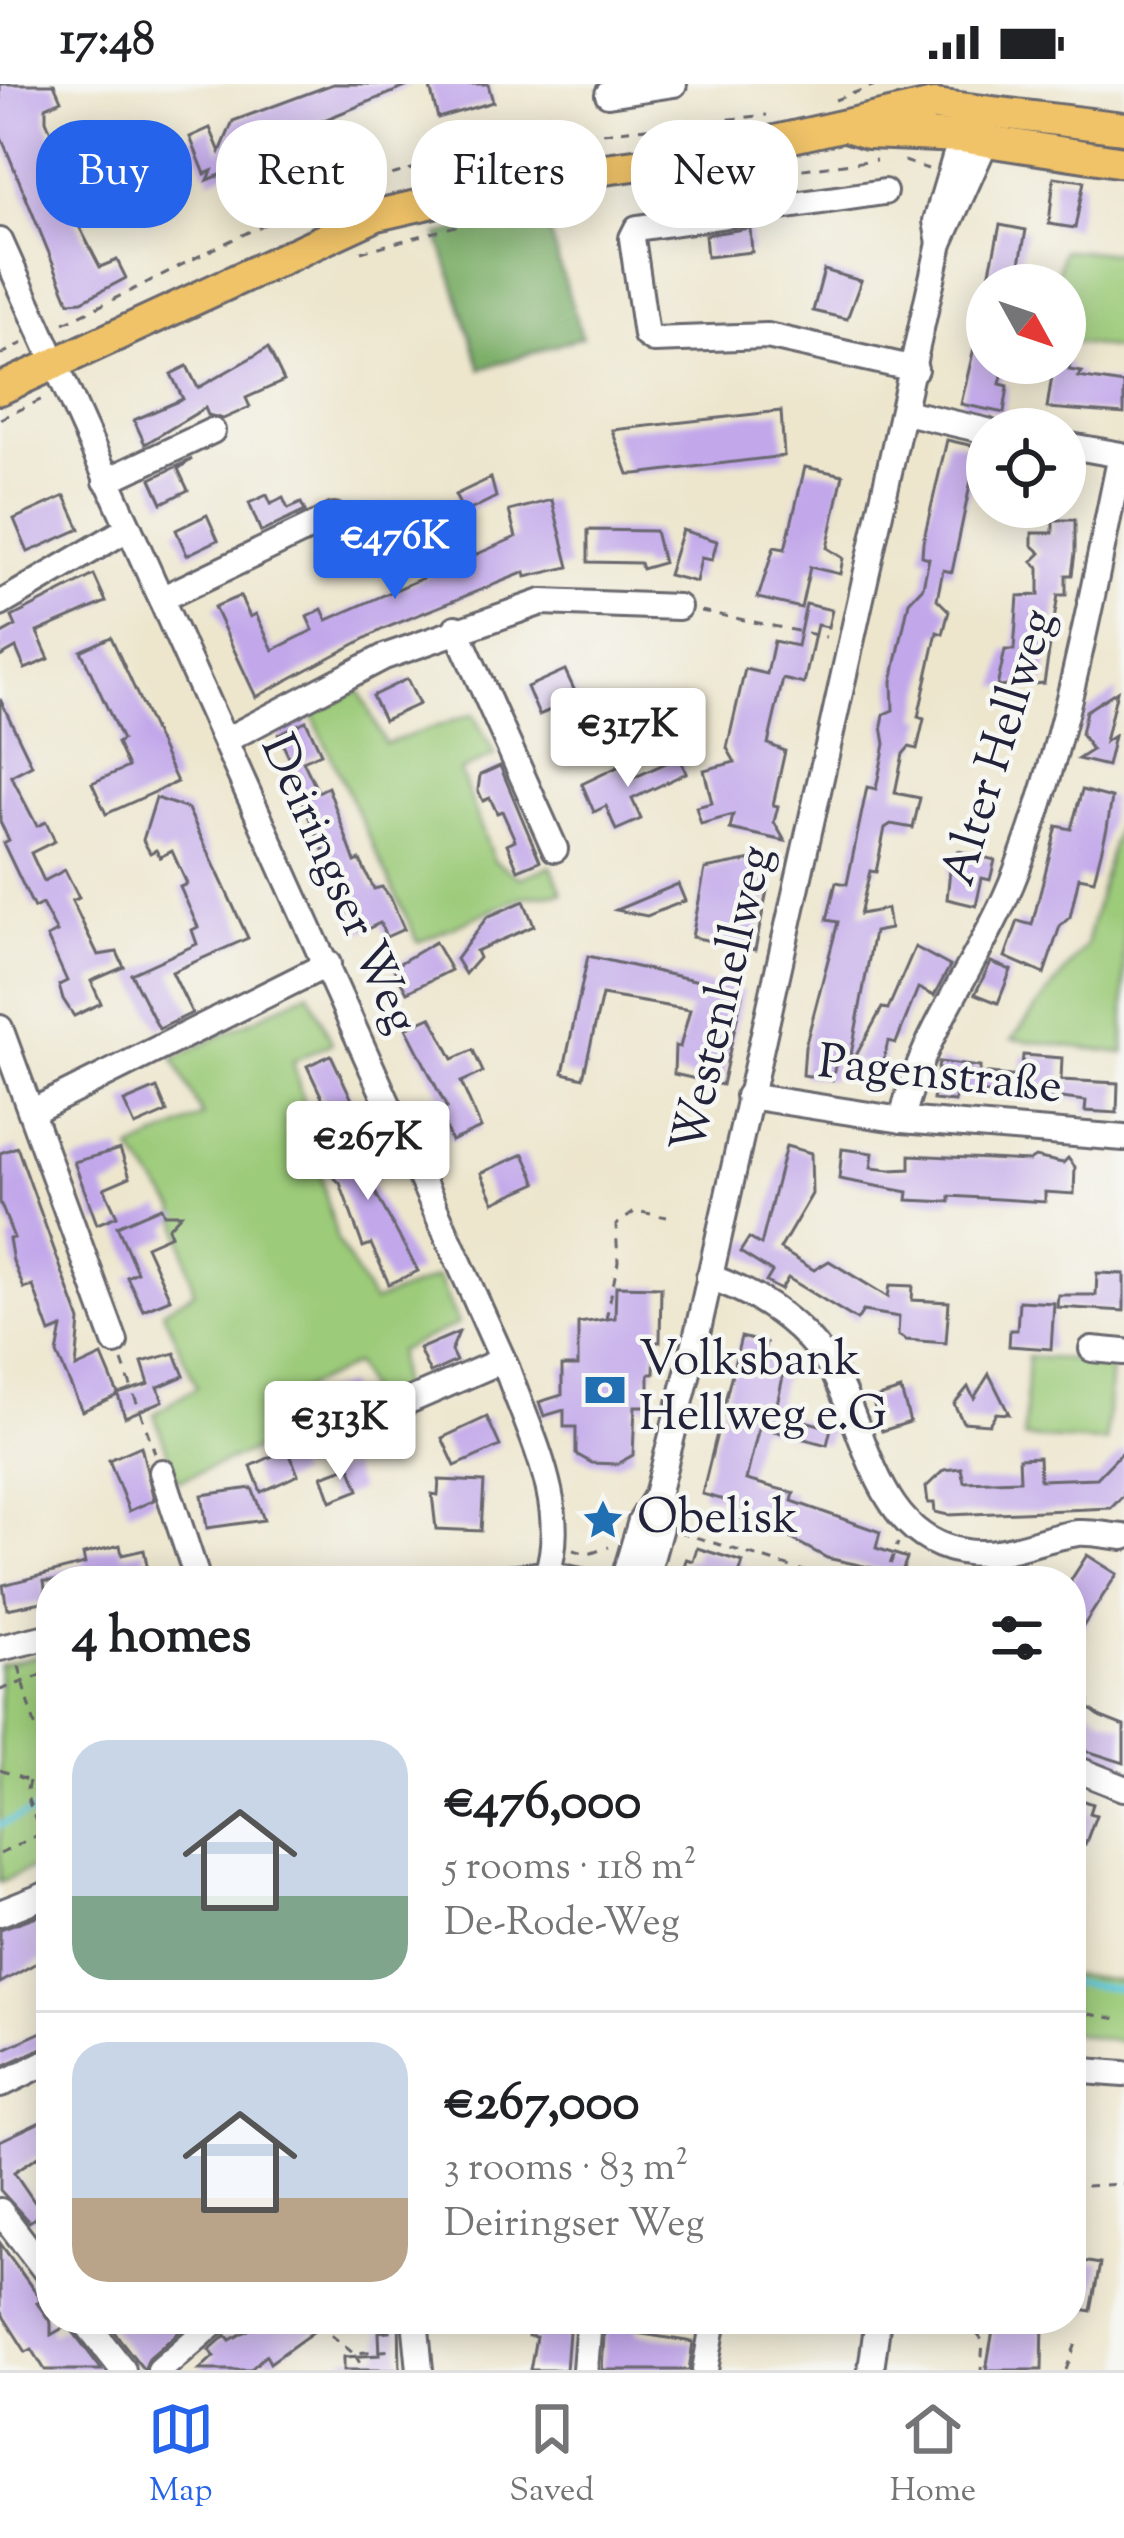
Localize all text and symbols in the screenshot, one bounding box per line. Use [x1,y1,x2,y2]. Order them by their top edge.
text: 17:48 [60,10,155,75]
chip: Buy [36,120,192,228]
chip: Rent [216,120,387,228]
chip: Filters [411,120,607,228]
chip: New [631,120,798,228]
north arrow [966,264,1086,384]
map controls [966,264,1086,528]
button: locate [966,408,1086,528]
pin: €476K [311,500,479,602]
text: €476K [340,511,450,567]
street label: Alter Hellweg [926,601,1076,895]
pin: €317K [544,688,712,790]
text: €317K [578,699,678,755]
street label: Deiringser Weg [240,725,434,1045]
street label: Westenhellweg [656,840,794,1160]
street label: Pagenstraße [815,1030,1065,1124]
pin: €267K [284,1101,452,1203]
text: €267K [314,1112,422,1168]
place label: Volksbank Hellweg e.G [639,1328,887,1452]
bank icon: Volksbank Hellweg e.G [582,1367,628,1413]
pin: €313K [256,1381,424,1483]
text: €313K [292,1392,388,1448]
place label: Obelisk [637,1486,798,1555]
place icon: Obelisk [580,1497,626,1543]
text: 4 homes [72,1602,251,1675]
icon: filters [984,1605,1050,1671]
text: €476,000 [444,1768,641,1841]
icon: home [168,1788,312,1932]
text: 5 rooms · 118 m² [444,1841,697,1897]
text: De-Rode-Weg [444,1897,680,1953]
text: €267,000 [444,2069,639,2142]
icon: home [168,2090,312,2234]
text: 3 rooms · 83 m² [444,2142,688,2198]
text: Deiringser Weg [444,2198,704,2254]
tab: Map [148,2396,214,2516]
tab: Saved [509,2396,594,2516]
tab: Home [890,2396,976,2516]

